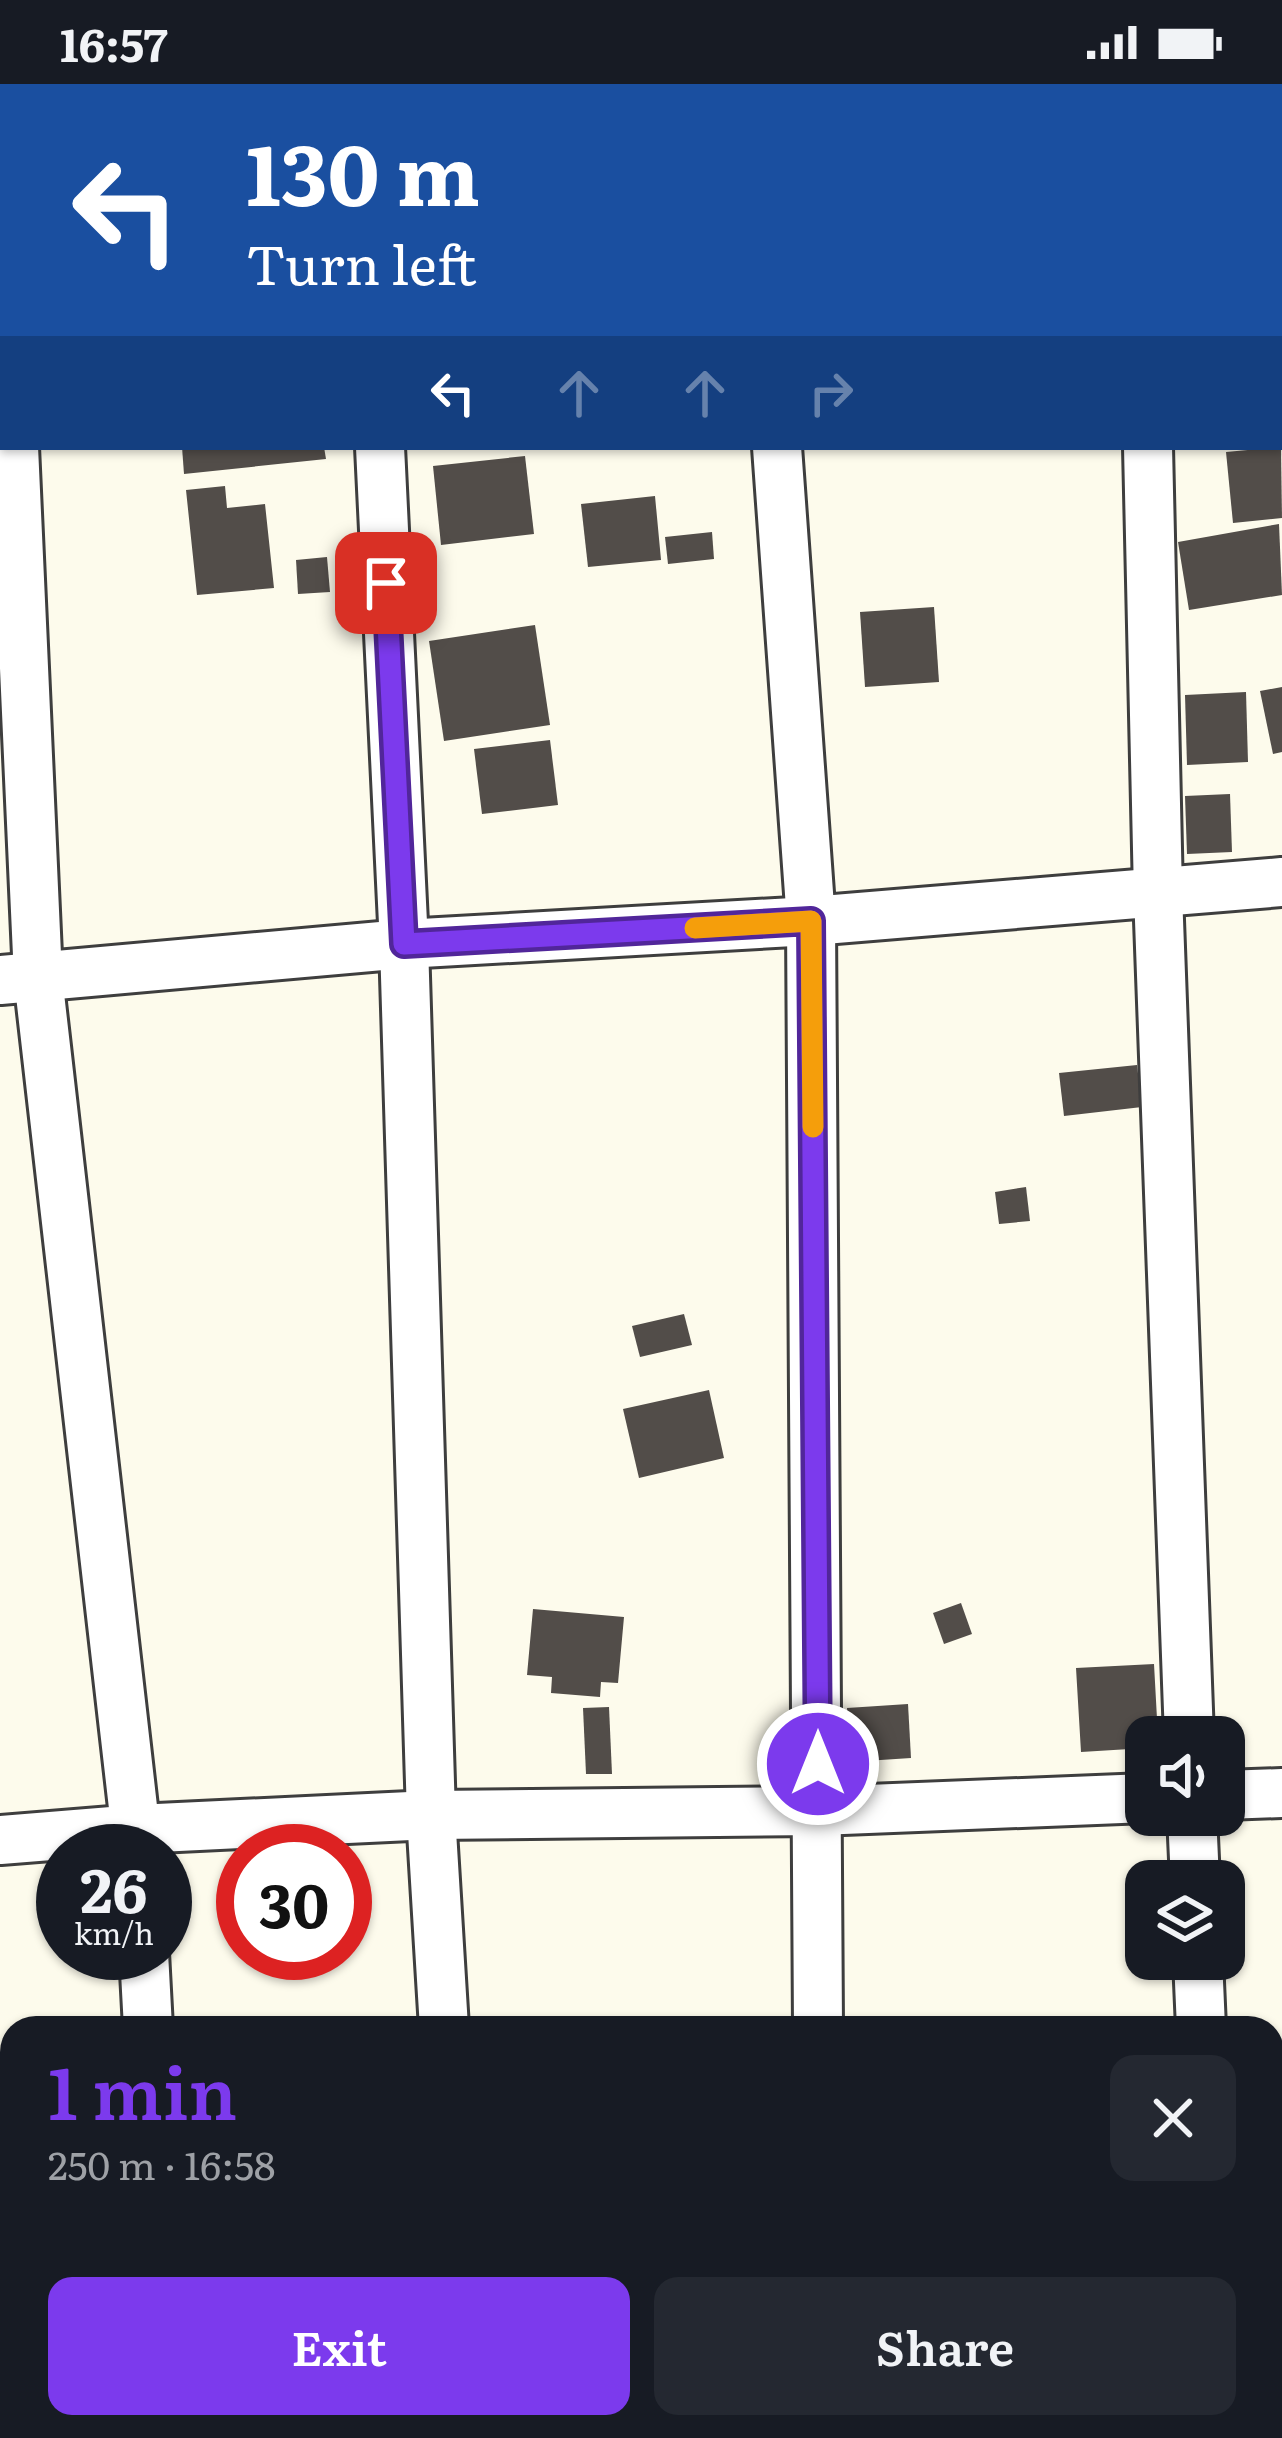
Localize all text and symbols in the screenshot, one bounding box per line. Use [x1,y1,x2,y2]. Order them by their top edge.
text: 16:57 [60,9,168,76]
text: 130 m [246,107,480,232]
icon: left [48,132,204,288]
text: Turn left [246,221,477,302]
icon: left [420,360,486,426]
icon: ahead [546,360,612,426]
icon: ahead [672,360,738,426]
icon: right [798,360,864,426]
pin [335,532,437,634]
icon: arrive [353,550,419,616]
position arrow [755,1701,881,1827]
map controls [1125,1716,1245,1980]
button: sound [1125,1716,1245,1836]
speed limit sign: 30 [216,1824,372,1980]
text: 26 [80,1842,148,1931]
button: layers [1125,1860,1245,1980]
text: km/h [74,1910,154,1954]
text: 1 min [48,2035,237,2142]
button: close [1110,2055,1236,2181]
text: 250 m · 16:58 [48,2134,275,2192]
button: Exit [48,2277,630,2415]
button: Share [654,2277,1236,2415]

